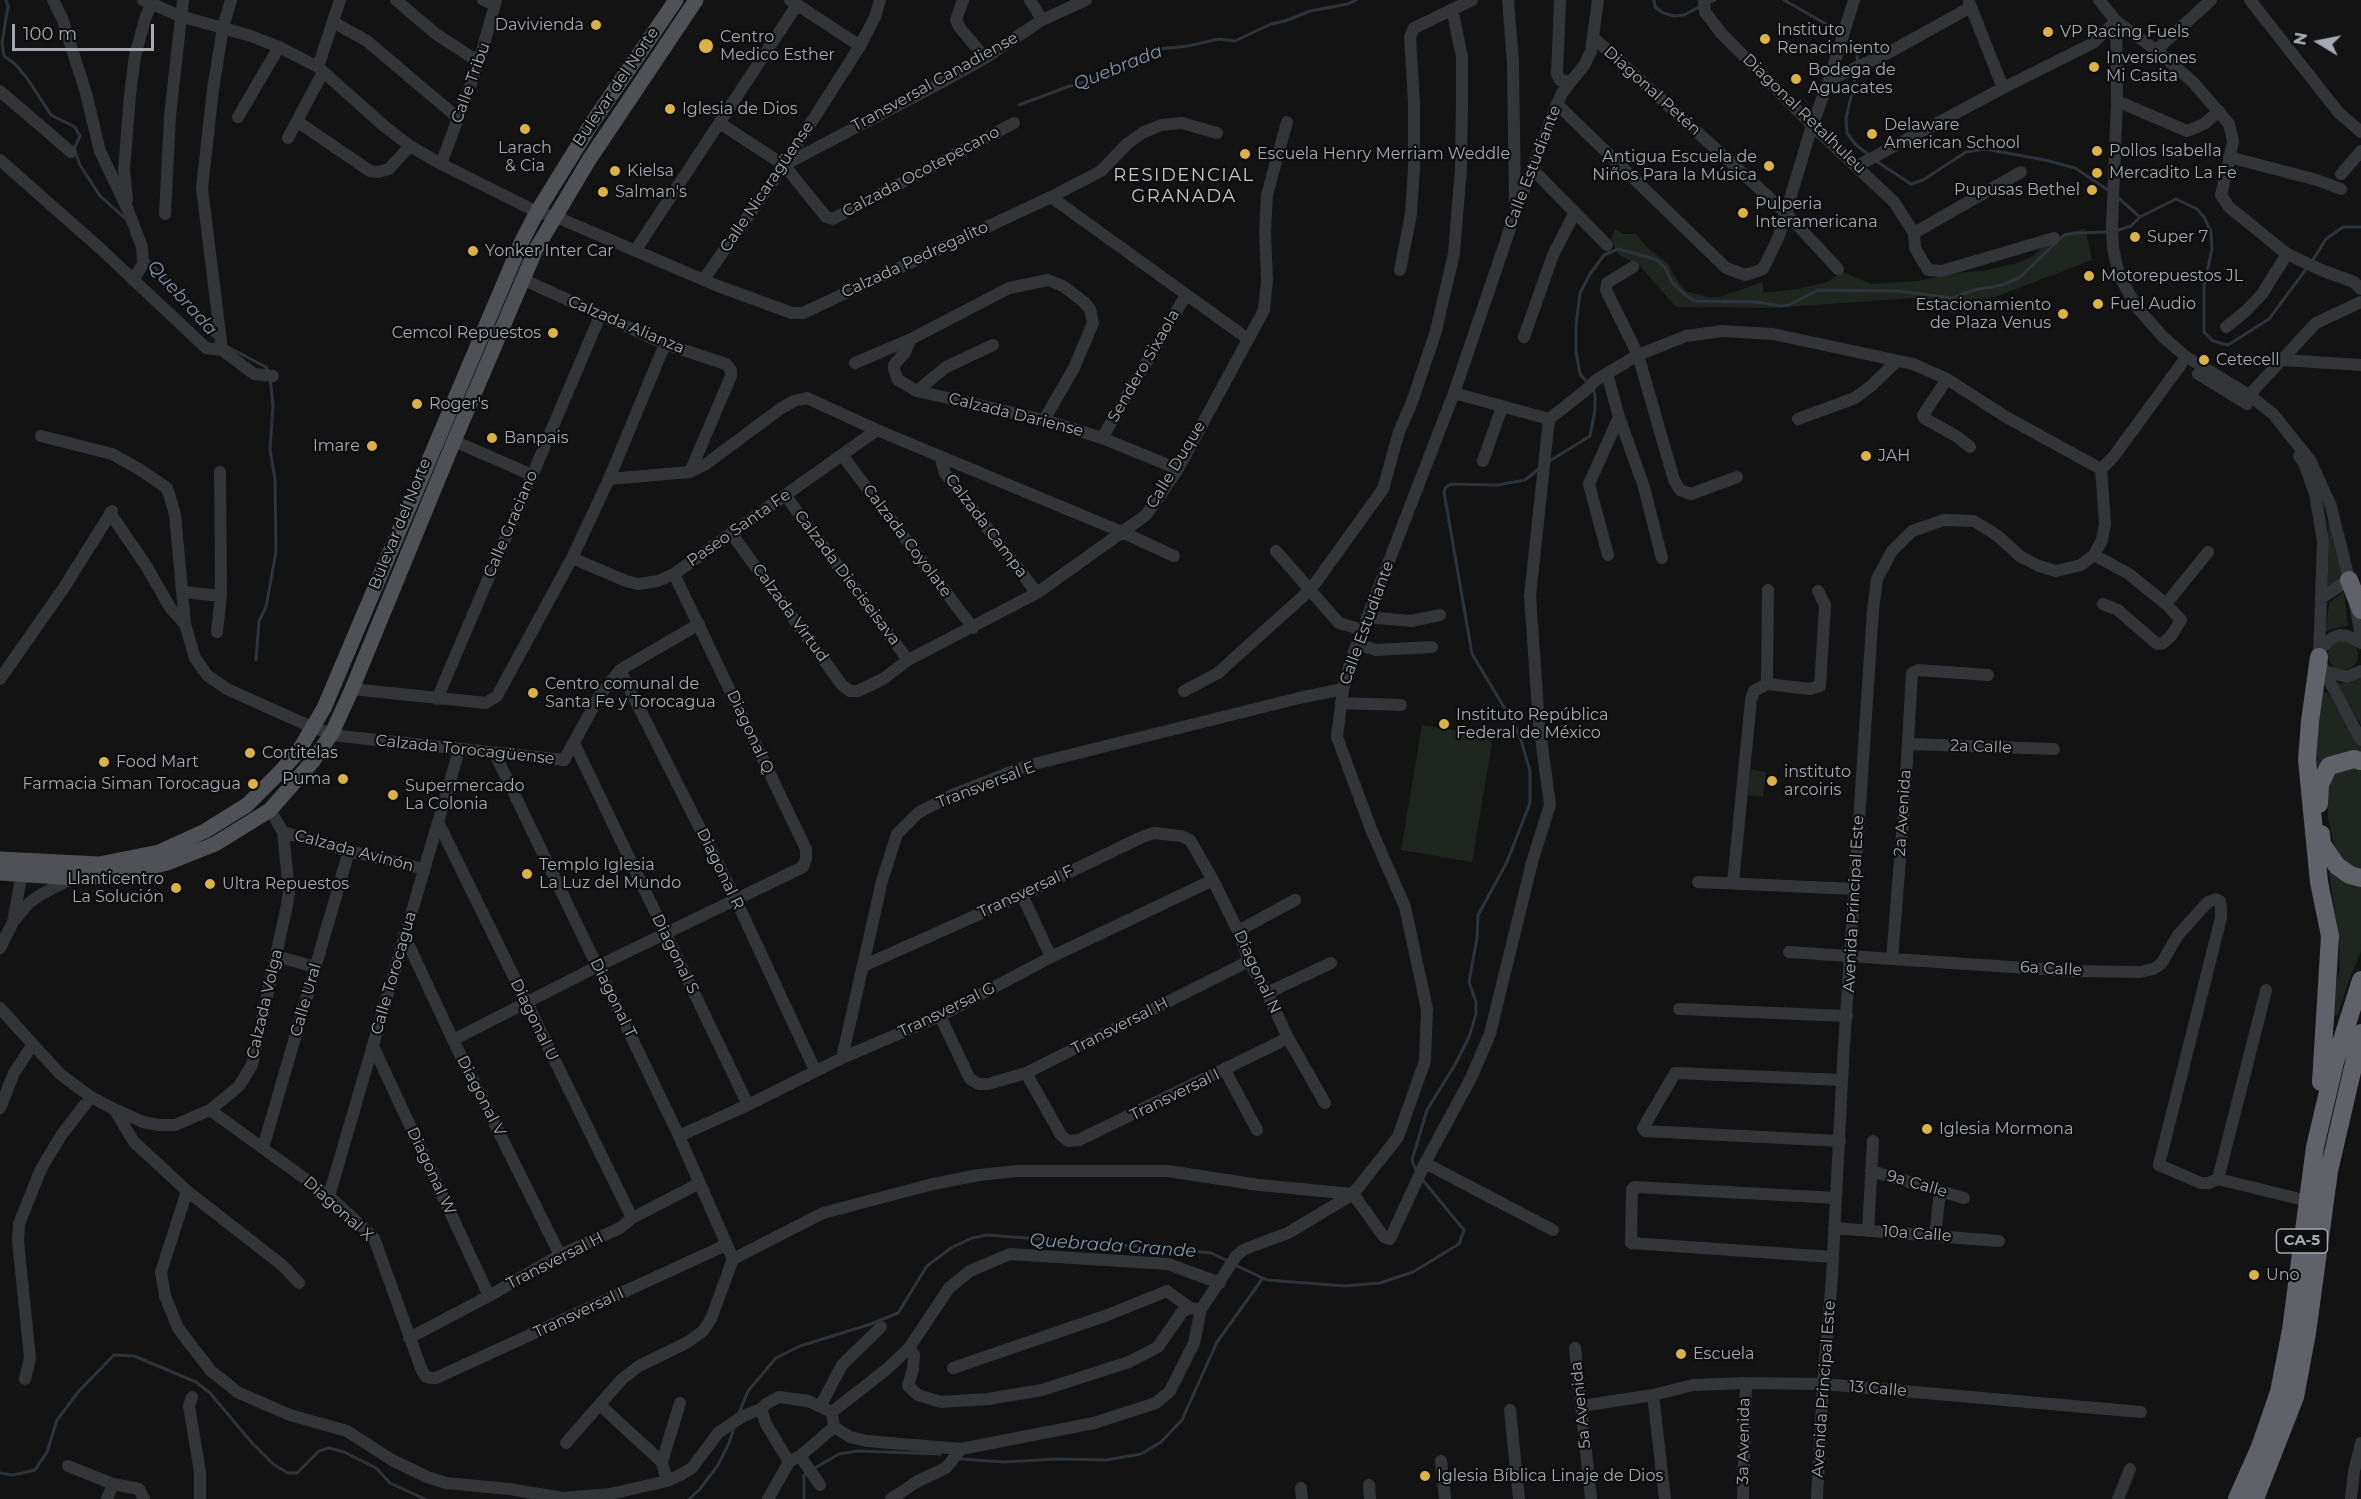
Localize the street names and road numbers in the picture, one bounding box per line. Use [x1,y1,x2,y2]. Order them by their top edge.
street label: Bulevar del Norte [569,24,663,150]
street label: Transversal Canadiense [849,28,1021,136]
street label: Calle Tribu [448,40,494,126]
street label: Diagonal Petén [1599,42,1705,140]
street label: Diagonal Retalhuleu [1738,50,1870,178]
street label: Calle Estudiante [1501,103,1565,231]
street label: Calle Nicaragüense [716,118,818,256]
street label: Calzada Ocotepecano [839,122,1003,222]
street label: Calzada Pedregalito [839,218,991,302]
street label: Calzada Alianza [565,292,687,358]
street label: Sendero Sixaola [1104,306,1184,426]
street label: Calzada Dariense [947,389,1085,441]
street label: Calle Duque [1142,418,1210,512]
street label: Bulevar del Norte [365,456,435,592]
street label: Calle Graciano [480,468,542,580]
street label: Calzada Campa [941,470,1031,582]
street label: Calzada Coyolate [858,481,956,601]
street label: Paseo Santa Fe [684,485,794,571]
street label: Calzada Dieciseisava [790,507,904,649]
street label: Calle Estudiante [1336,559,1398,687]
street label: Calzada Virtud [748,560,832,666]
street label: Diagonal Q [722,687,778,777]
street label: Calzada Torocagüense [375,731,555,769]
street label: 2a Calle [1950,736,2012,758]
street label: Transversal E [934,757,1038,813]
street label: 2a Avenida [1890,769,1916,857]
street label: Avenida Principal Este [1840,815,1868,993]
street label: Diagonal R [692,825,748,913]
street label: Calzada Avinón [292,826,416,876]
street label: Transversal F [975,862,1077,922]
street label: Calle Torocagua [367,909,421,1037]
street label: Diagonal S [647,911,703,997]
street label: Diagonal N [1229,927,1285,1017]
street label: Calzada Volga [243,947,287,1061]
street label: Diagonal T [586,955,640,1041]
street label: 6a Calle [2019,958,2083,980]
street label: Calle Ural [286,961,326,1039]
street label: Diagonal U [506,976,562,1064]
street label: Transversal G [896,978,998,1042]
street label: Transversal H [1068,993,1172,1059]
street label: Diagonal V [452,1052,510,1140]
street label: Transversal I [1127,1065,1223,1125]
street label: Diagonal W [402,1124,460,1218]
street label: 9a Calle [1884,1166,1950,1202]
street label: Diagonal X [299,1173,377,1245]
street label: 10a Calle [1882,1222,1952,1246]
street label: Transversal H [503,1228,607,1294]
road number: CA-5 [2276,1229,2328,1253]
street label: Transversal I [531,1284,627,1342]
street label: Avenida Principal Este [1808,1300,1840,1478]
street label: 5a Avenida [1567,1361,1595,1449]
street label: 13 Calle [1848,1377,1908,1401]
street label: 3a Avenida [1734,1397,1754,1485]

